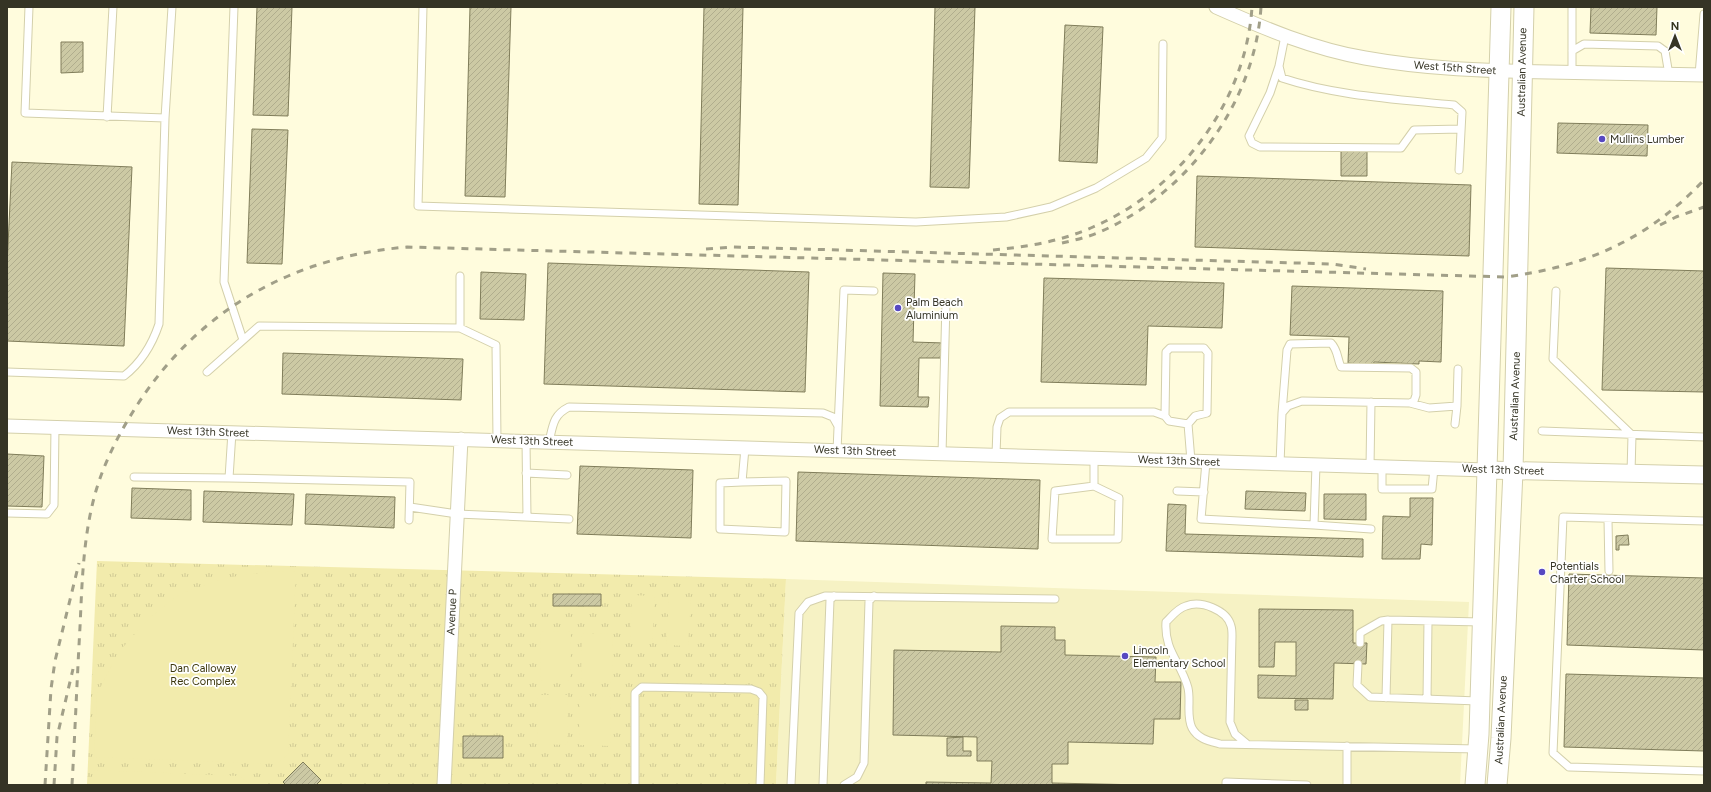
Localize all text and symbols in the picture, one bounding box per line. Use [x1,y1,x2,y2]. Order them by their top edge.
north arrow [1655,16,1695,56]
text: N [1671,20,1679,33]
street label: Australian Avenue [1515,27,1529,117]
street label: West 15th Street [1413,59,1497,77]
place label: Mullins Lumber [1610,133,1684,146]
marker: Mullins Lumber [1597,134,1607,144]
place label: Palm Beach Aluminium [906,296,963,322]
marker: Palm Beach Aluminium [893,303,903,313]
street label: Australian Avenue [1507,351,1523,441]
street label: West 13th Street [167,424,249,440]
street label: West 13th Street [491,433,573,449]
street label: West 13th Street [814,443,896,459]
street label: West 13th Street [1138,453,1220,469]
street label: West 13th Street [1462,462,1544,478]
place label: Potentials Charter School [1550,560,1624,586]
marker: Potentials Charter School [1537,567,1547,577]
street label: Avenue P [444,588,460,635]
place label: Lincoln Elementary School [1133,644,1225,670]
marker: Lincoln Elementary School [1120,651,1130,661]
park label: Dan Calloway Rec Complex [170,662,236,688]
street label: Australian Avenue [1492,675,1510,765]

